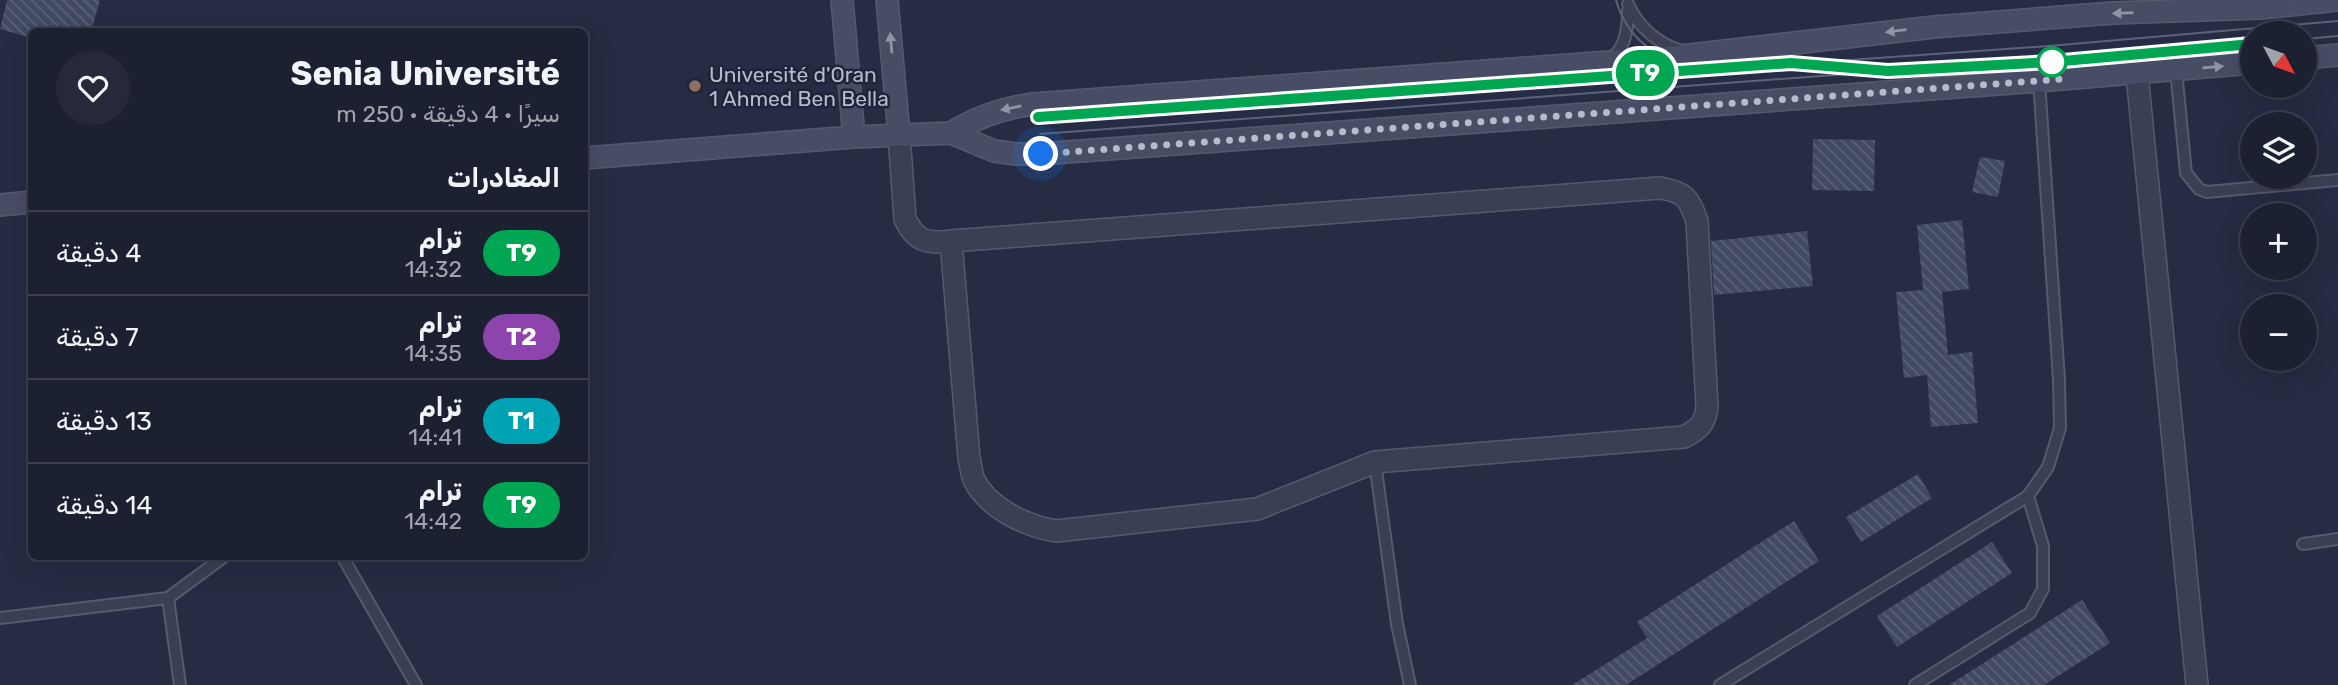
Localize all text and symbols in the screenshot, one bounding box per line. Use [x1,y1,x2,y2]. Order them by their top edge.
one-way arrow [2112,7,2134,18]
north arrow [2240,21,2317,98]
map controls [2240,21,2317,371]
one-way arrow [1885,26,1907,37]
one-way arrow [885,31,896,53]
unlabelled marker [2037,47,2067,77]
line badge: T9 [1614,50,1676,96]
button: heart [56,51,130,125]
text: Senia Université [291,54,560,93]
text: T9 [1630,59,1660,87]
one-way arrow [2202,61,2224,72]
place label: Université d'Oran 1 Ahmed Ben Bella [709,62,889,111]
marker: Université d'Oran 1 Ahmed Ben Bella [687,78,703,94]
text: سيرًا · 4 دقيقة · 250 m [336,100,560,128]
one-way arrow [1000,103,1022,114]
button: layers [2240,112,2317,189]
your location [1023,136,1058,171]
text: المغادرات [447,163,560,194]
button: + [2240,203,2317,280]
text: ترام [418,224,462,255]
text: 4 دقيقة [56,238,141,269]
text: T9 [506,239,537,267]
text: 14:32 [405,255,462,283]
button: − [2240,294,2317,371]
text: ترام [418,308,462,339]
text: 7 دقيقة [56,322,139,353]
text: T2 [506,323,537,351]
text: 14:35 [405,339,462,367]
text: ترام [418,392,462,423]
text: 13 دقيقة [56,406,152,437]
text: T1 [508,407,535,435]
text: 14:41 [408,423,462,451]
text: ترام [418,476,462,507]
text: 14 دقيقة [56,490,153,521]
text: T9 [506,491,537,519]
text: 14:42 [404,507,462,535]

